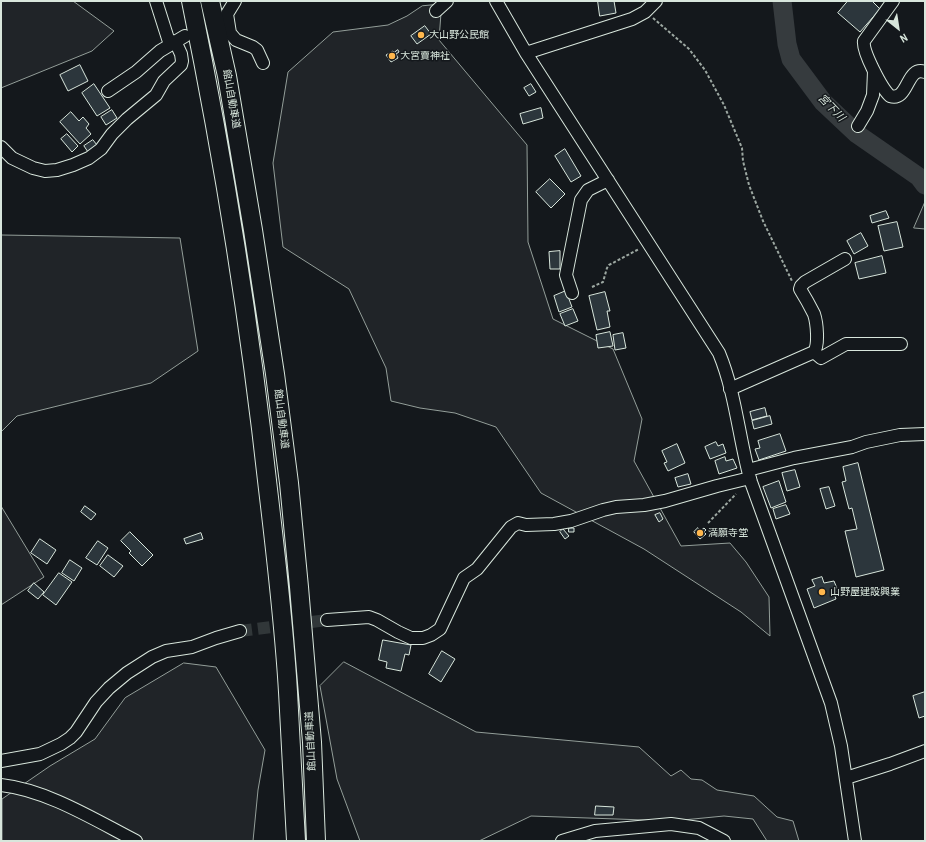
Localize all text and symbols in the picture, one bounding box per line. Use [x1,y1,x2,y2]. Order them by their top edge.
north arrow [878,8,918,48]
place label: 大山野公民館 [429,29,489,41]
marker: 大山野公民館 [416,30,426,40]
text: N [898,31,910,46]
place label: 大宮賣神社 [400,50,450,62]
marker: 大宮賣神社 [387,51,397,61]
street label: 館山自動車道 [220,68,242,130]
water label: 宮下川 [815,92,847,124]
street label: 館山自動車道 [271,388,291,450]
place label: 満願寺堂 [708,527,748,539]
marker: 満願寺堂 [695,528,705,538]
place label: 山野屋建設興業 [830,586,900,598]
marker: 山野屋建設興業 [817,587,827,597]
street label: 館山自動車道 [303,711,319,771]

